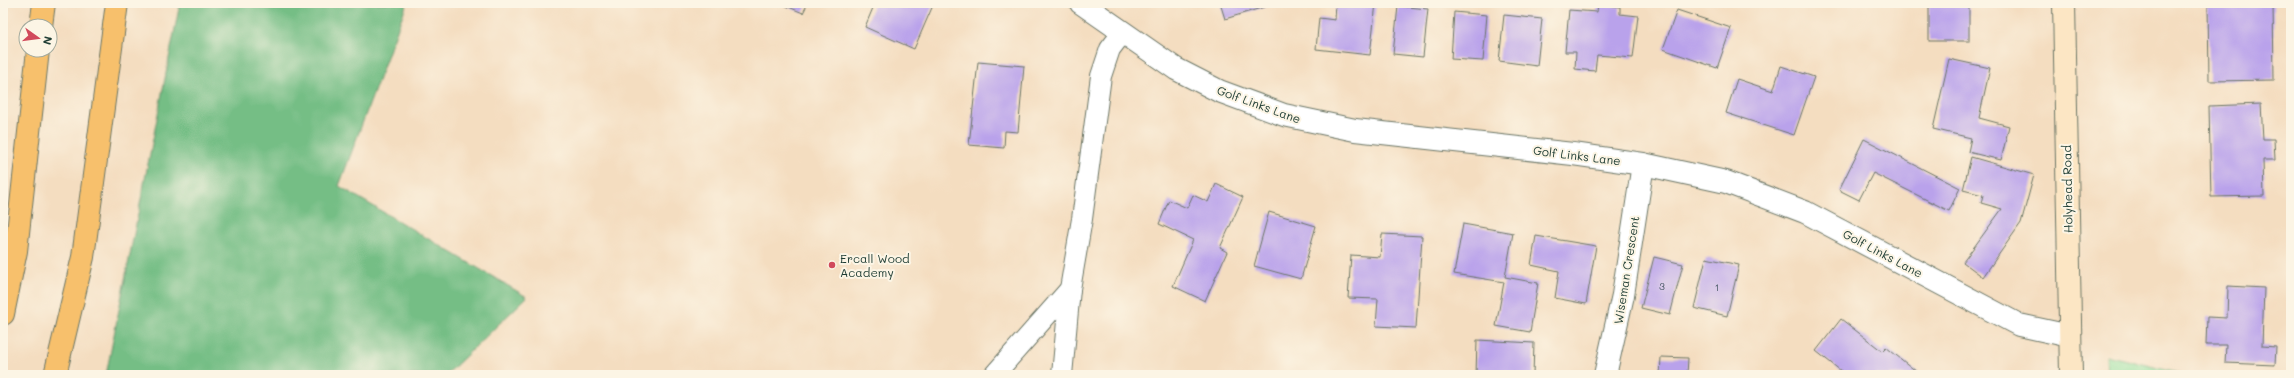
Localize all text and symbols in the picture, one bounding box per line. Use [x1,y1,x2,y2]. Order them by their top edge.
north arrow [18,18,58,58]
text: N [40,35,56,46]
street label: Golf Links Lane [1215,81,1303,127]
street label: Golf Links Lane [1532,142,1622,168]
street label: Holyhead Road [2058,144,2076,233]
street label: Wiseman Crescent [1610,215,1642,325]
street label: Golf Links Lane [1840,225,1926,281]
place label: Ercall Wood Academy [840,250,910,280]
marker: Ercall Wood Academy [827,260,837,270]
house number: 3 [1659,279,1665,293]
house number: 1 [1715,280,1719,294]

